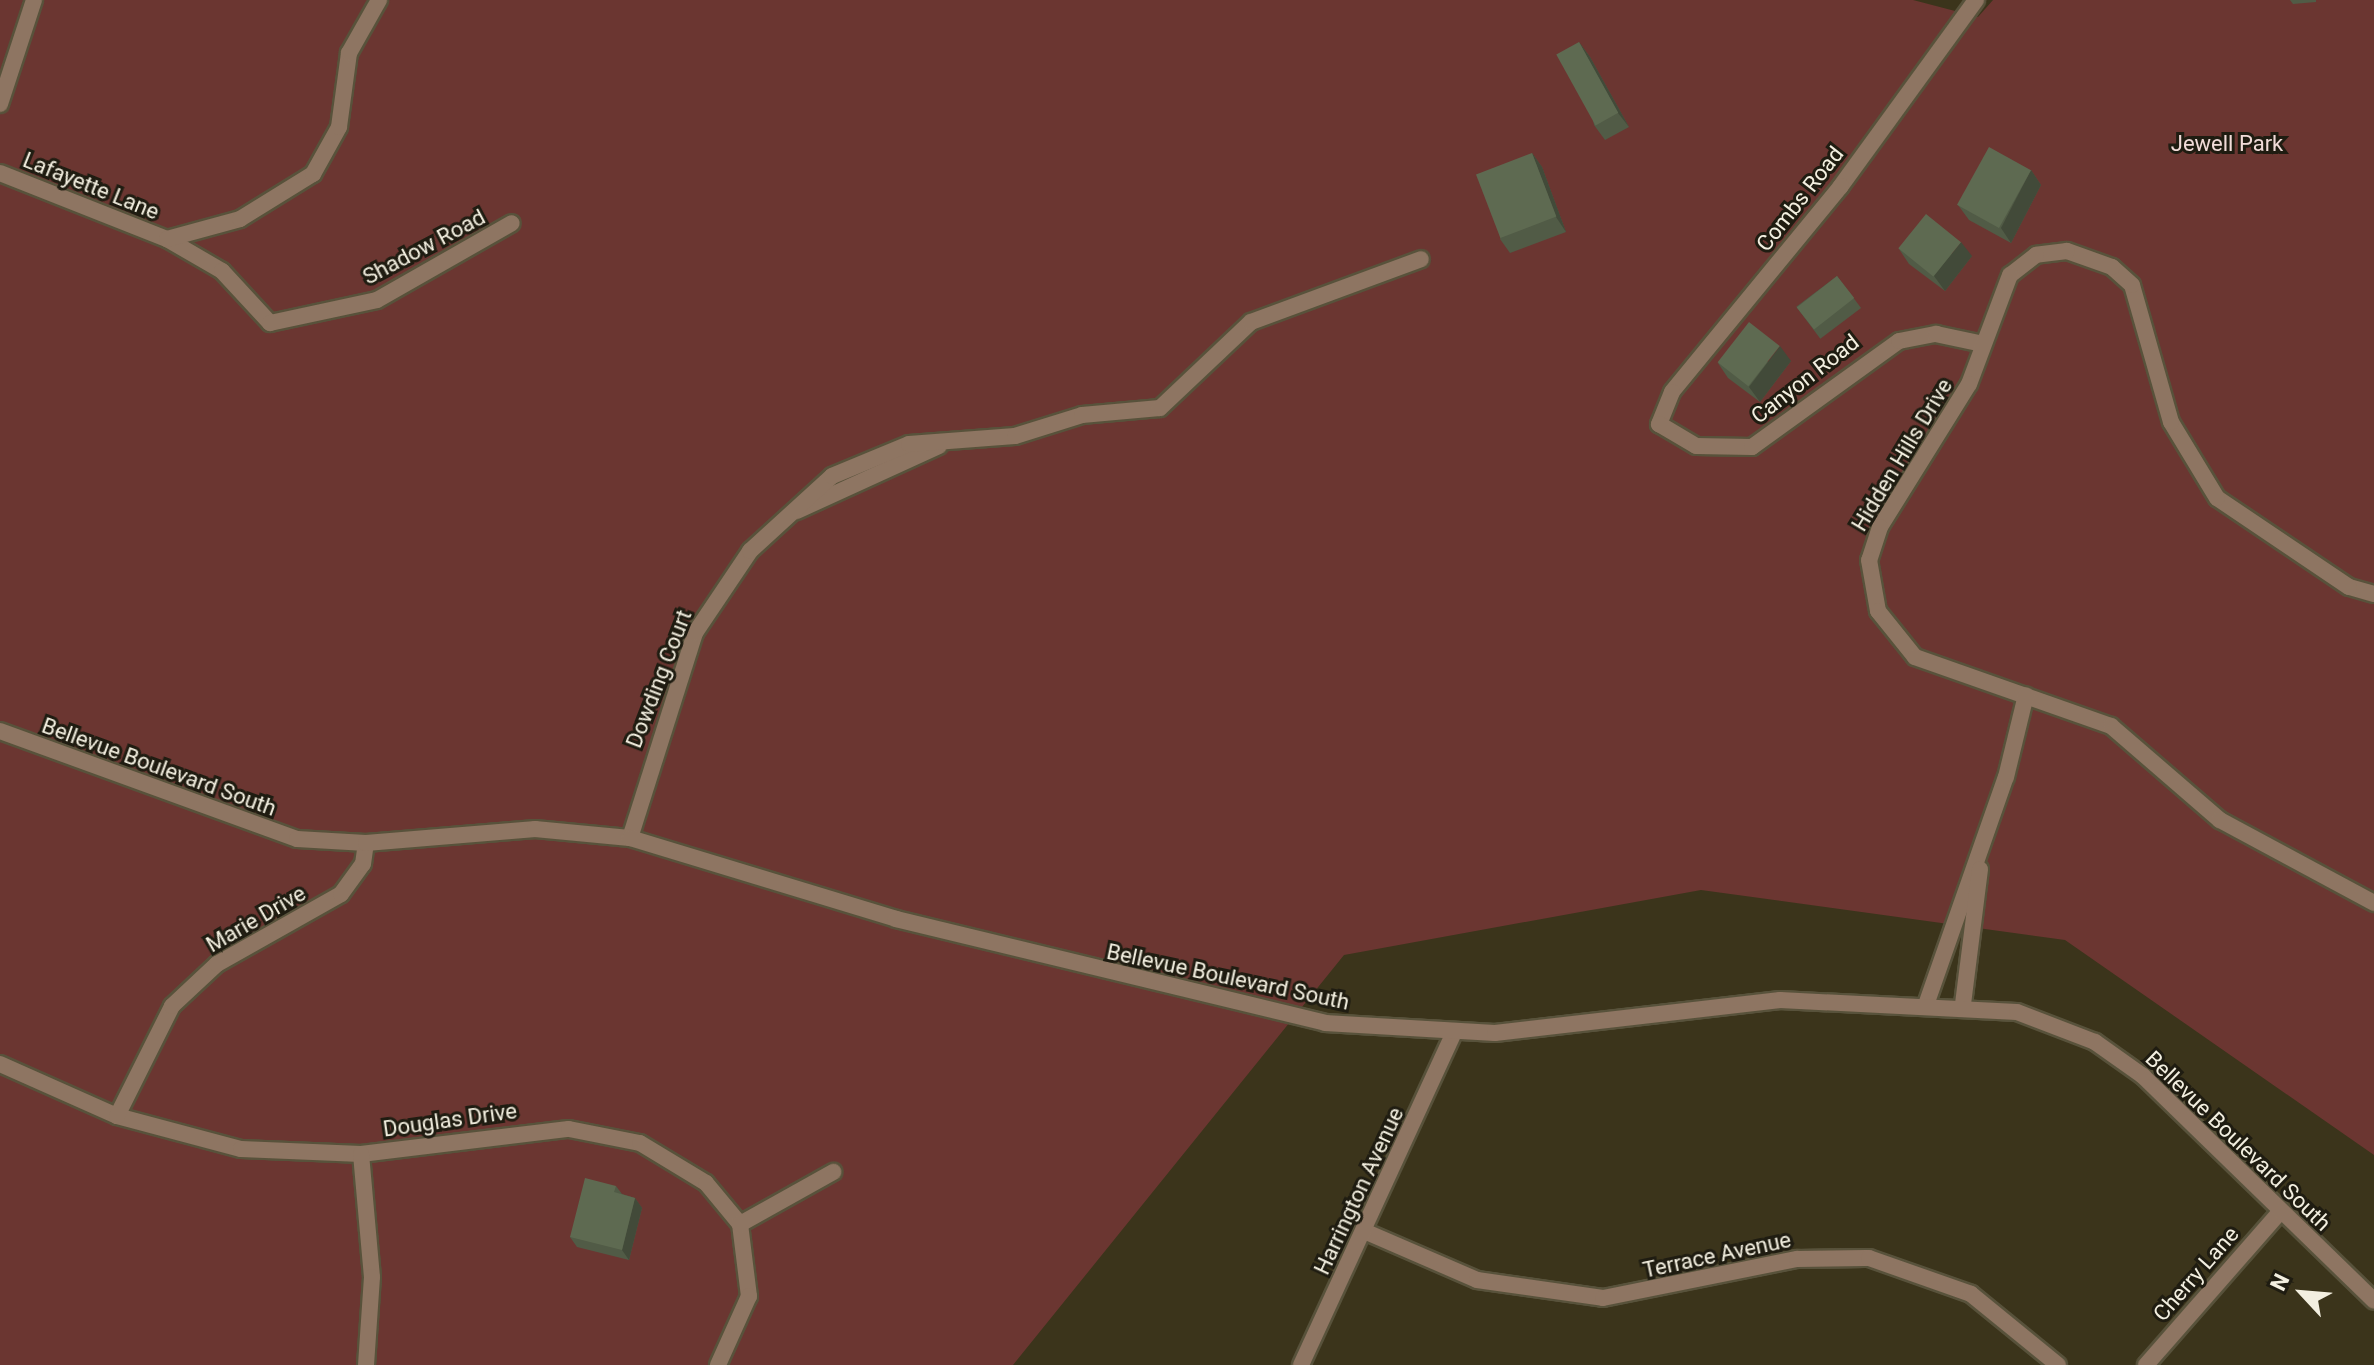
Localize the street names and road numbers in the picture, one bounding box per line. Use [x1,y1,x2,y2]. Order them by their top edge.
street label: Combs Road [1751,141,1849,257]
street label: Lafayette Lane [19,147,163,225]
street label: Shadow Road [358,204,490,290]
street label: Canyon Road [1746,329,1864,429]
street label: Hidden Hills Drive [1846,374,1958,536]
street label: Dowding Court [621,606,697,752]
street label: Bellevue Boulevard South [38,712,280,822]
street label: Marie Drive [202,880,310,958]
street label: Bellevue Boulevard South [1104,938,1352,1016]
street label: Bellevue Boulevard South [2140,1046,2336,1236]
street label: Douglas Drive [381,1098,519,1142]
street label: Harrington Avenue [1309,1103,1409,1279]
street label: Cherry Lane [2148,1221,2244,1327]
street label: Terrace Avenue [1641,1226,1793,1284]

